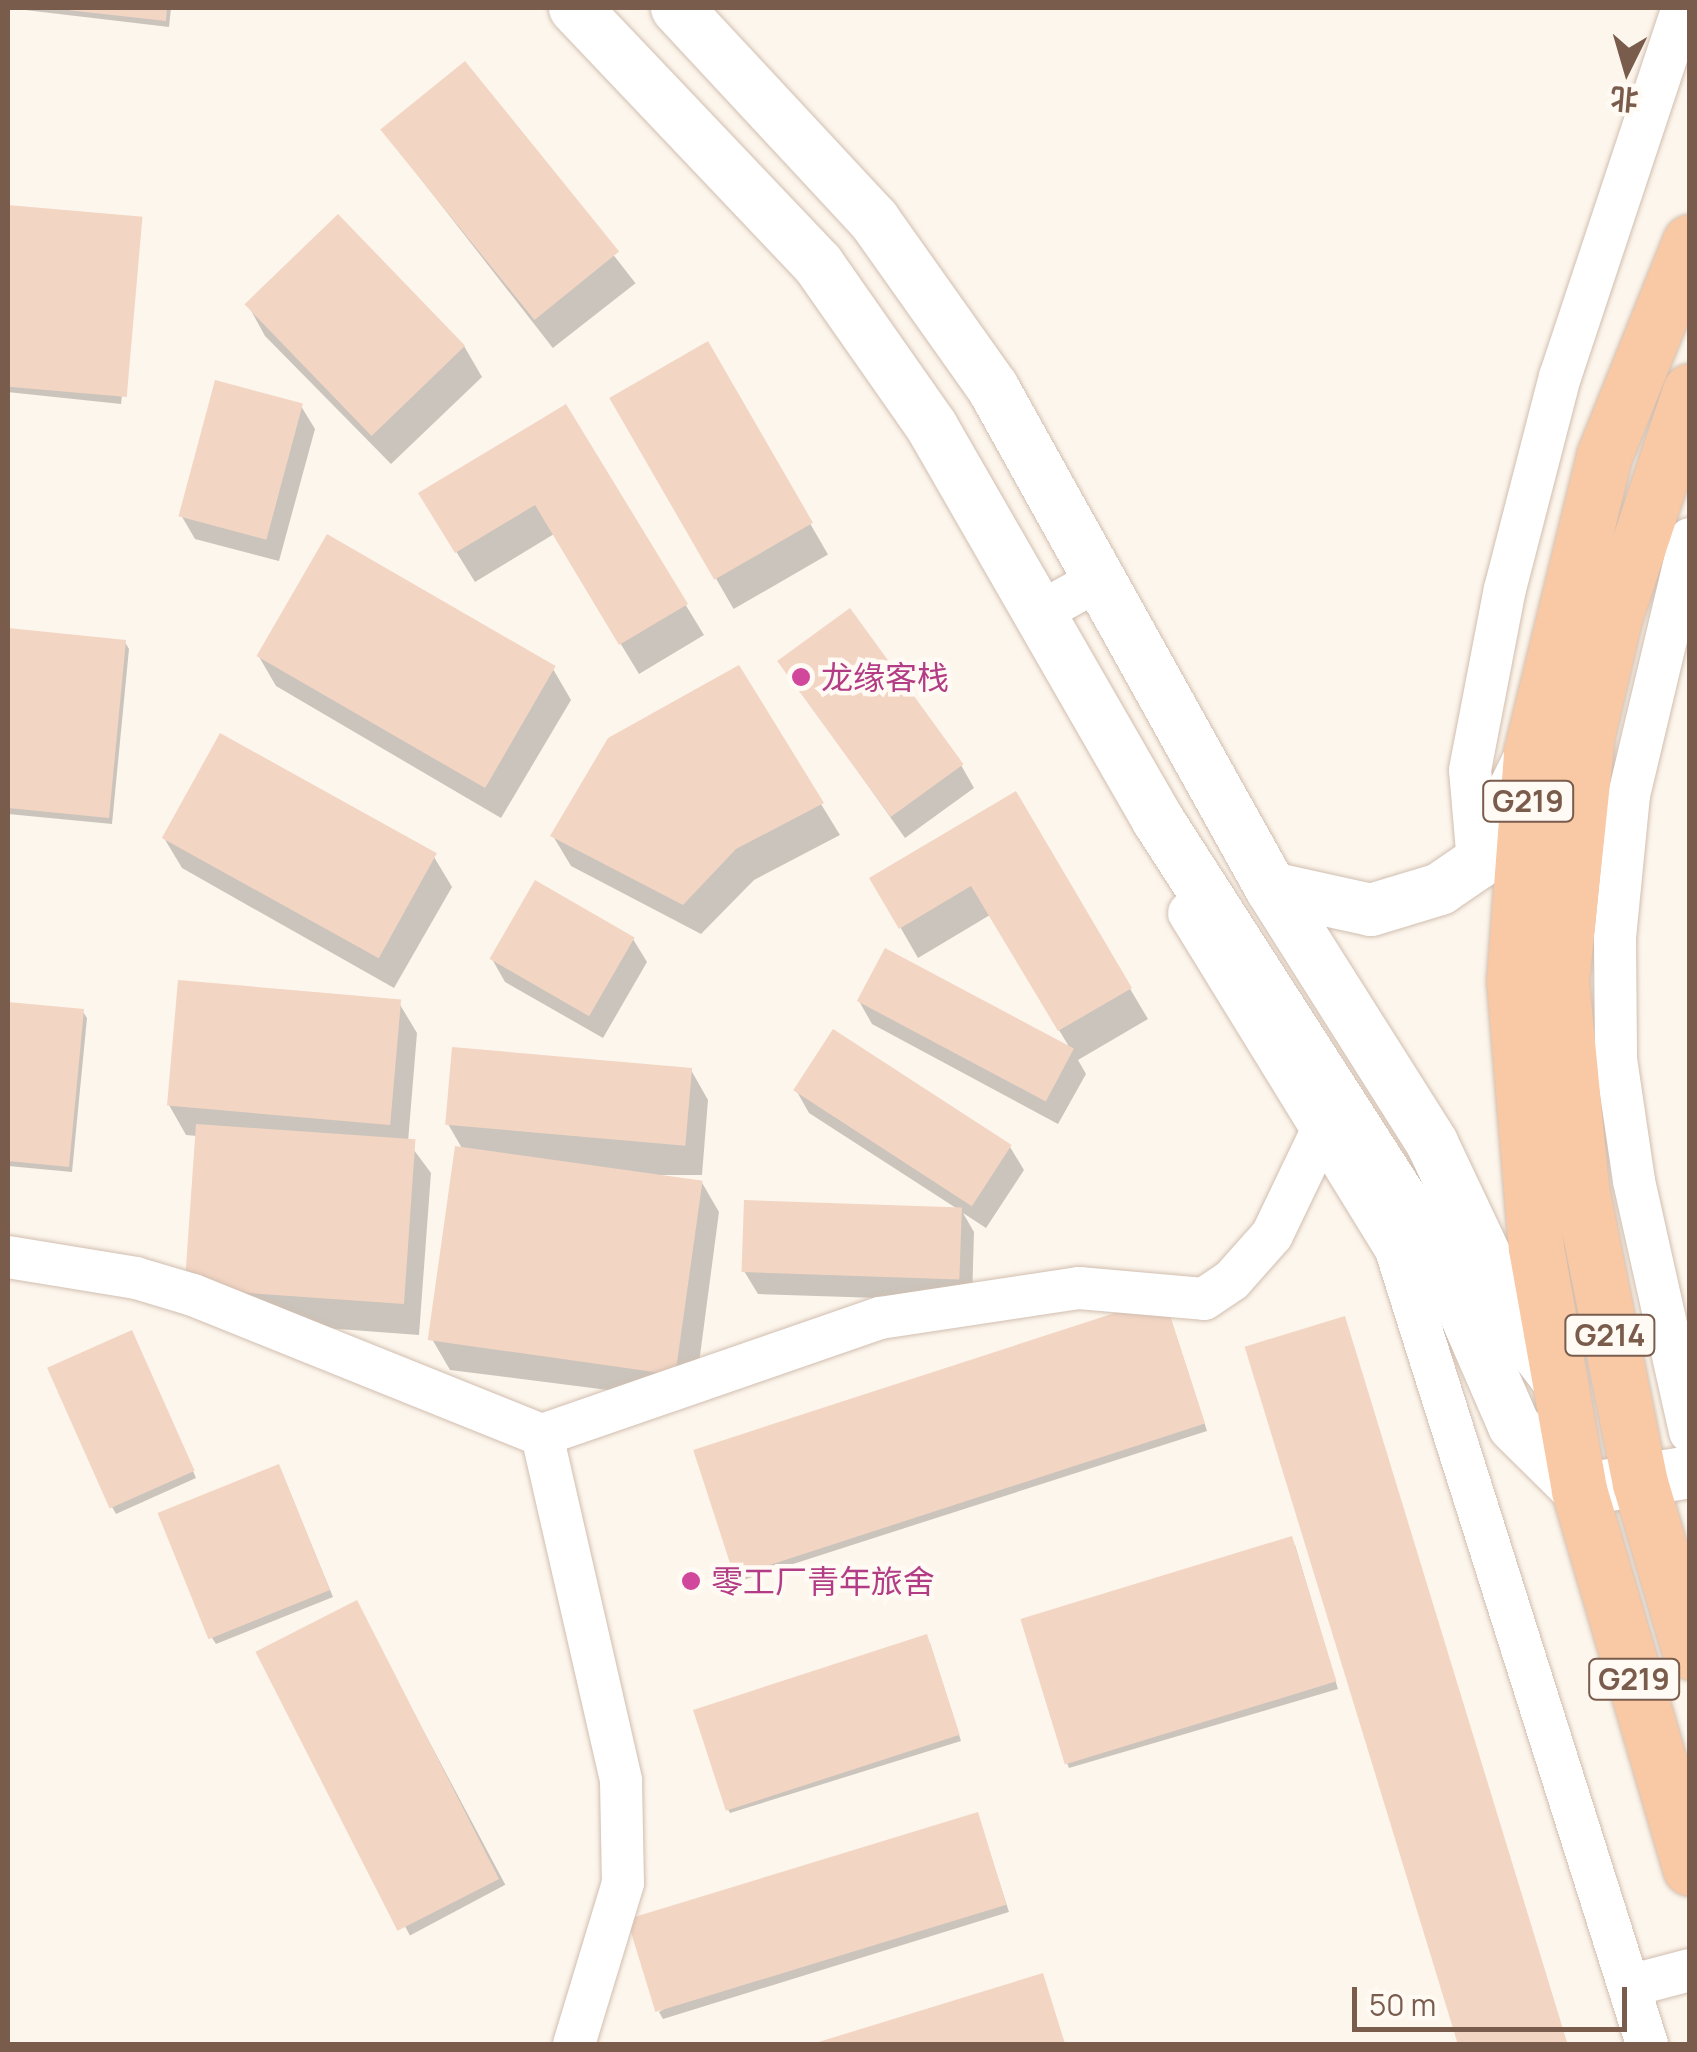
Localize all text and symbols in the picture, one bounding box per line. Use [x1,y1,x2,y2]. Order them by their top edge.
north arrow [1577,20,1677,120]
text: 北 [1609,80,1640,120]
place label: 龙缘客栈 [821,658,949,696]
marker: 龙缘客栈 [790,666,812,688]
road number: G219 [1480,776,1576,826]
road number: G214 [1562,1310,1658,1360]
place label: 零工厂青年旅舍 [711,1562,935,1600]
marker: 零工厂青年旅舍 [680,1570,702,1592]
road number: G219 [1586,1654,1682,1704]
scale bar [1357,1967,1632,2029]
text: 50 m [1369,1984,1436,2025]

